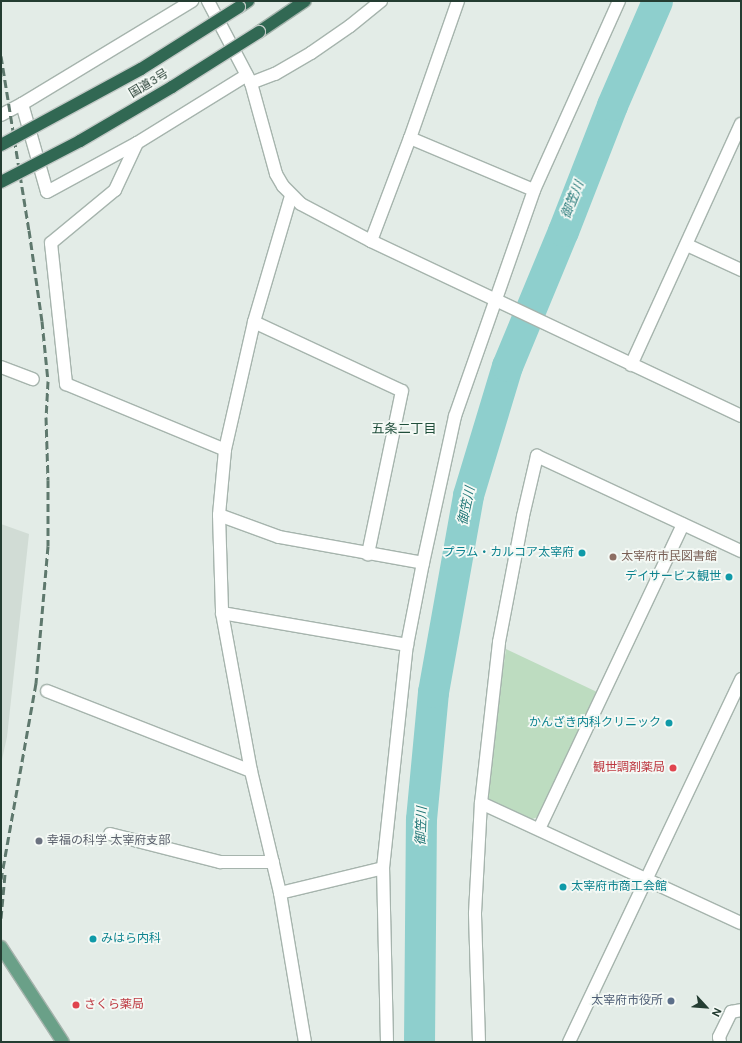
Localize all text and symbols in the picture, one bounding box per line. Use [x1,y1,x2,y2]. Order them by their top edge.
street label: 国道3号 [127,67,171,101]
water label: 御笠川 [558,179,588,221]
district label: 五条二丁目 [372,421,436,437]
water label: 御笠川 [455,485,479,527]
place label: プラム・カルコア太宰府 [442,546,574,560]
marker: プラム・カルコア太宰府 [577,548,587,558]
place label: 太宰府市民図書館 [621,550,717,564]
marker: 太宰府市民図書館 [608,552,618,562]
place label: デイサービス観世 [625,570,721,584]
marker: デイサービス観世 [724,572,734,582]
place label: かんざき内科クリニック [529,716,661,730]
marker: かんざき内科クリニック [664,718,674,728]
place label: 観世調剤薬局 [593,761,665,775]
marker: 観世調剤薬局 [668,763,678,773]
water label: 御笠川 [414,806,430,846]
place label: 幸福の科学 太宰府支部 [47,834,170,848]
marker: 幸福の科学 太宰府支部 [34,836,44,846]
place label: 太宰府市商工会館 [571,880,667,894]
marker: 太宰府市商工会館 [558,882,568,892]
place label: みはら内科 [101,932,161,946]
marker: みはら内科 [88,934,98,944]
north arrow [686,987,726,1027]
place label: 太宰府市役所 [591,994,663,1008]
marker: 太宰府市役所 [666,996,676,1006]
place label: さくら薬局 [84,998,144,1012]
marker: さくら薬局 [71,1000,81,1010]
text: N [709,1006,725,1019]

